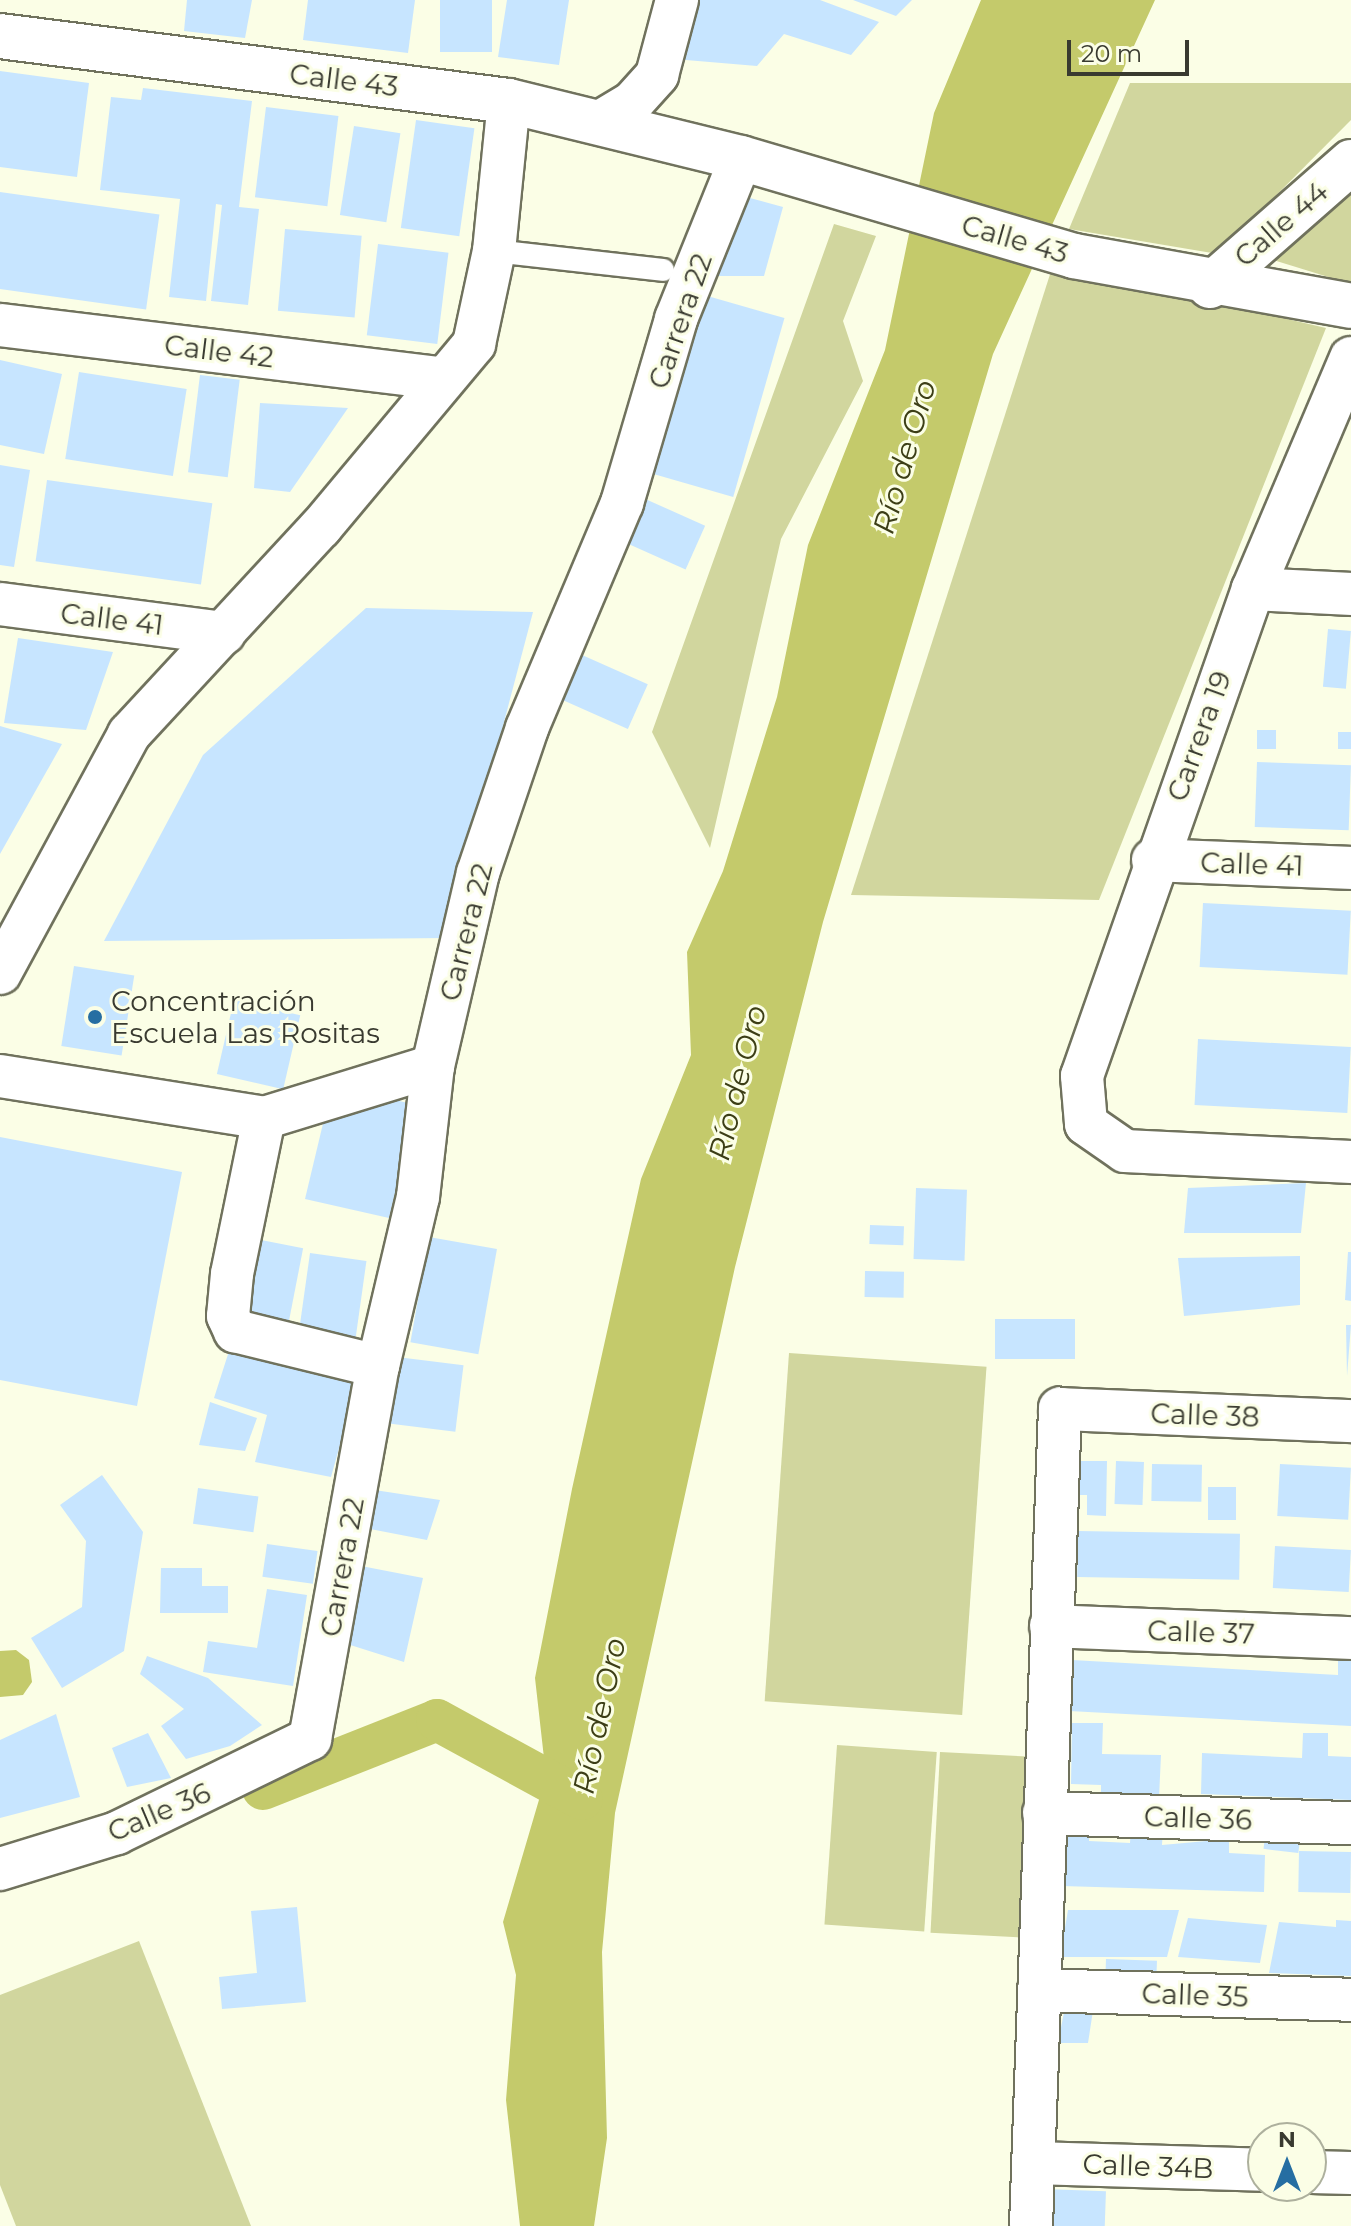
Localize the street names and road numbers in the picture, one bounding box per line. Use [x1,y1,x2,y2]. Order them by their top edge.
street label: Calle 43 [288,57,400,103]
street label: Calle 44 [1228,174,1334,274]
street label: Calle 43 [958,208,1072,270]
street label: Carrera 22 [641,249,719,393]
street label: Calle 42 [162,328,276,374]
street label: Calle 41 [59,596,165,642]
street label: Carrera 19 [1160,666,1238,806]
street label: Calle 41 [1200,845,1304,883]
street label: Carrera 22 [433,860,499,1004]
street label: Calle 38 [1150,1396,1260,1434]
street label: Carrera 22 [313,1495,371,1639]
street label: Calle 37 [1147,1613,1255,1651]
street label: Calle 36 [103,1775,215,1849]
street label: Calle 36 [1143,1799,1253,1837]
street label: Calle 35 [1141,1976,1249,2014]
street label: Calle 34B [1082,2147,1214,2185]

